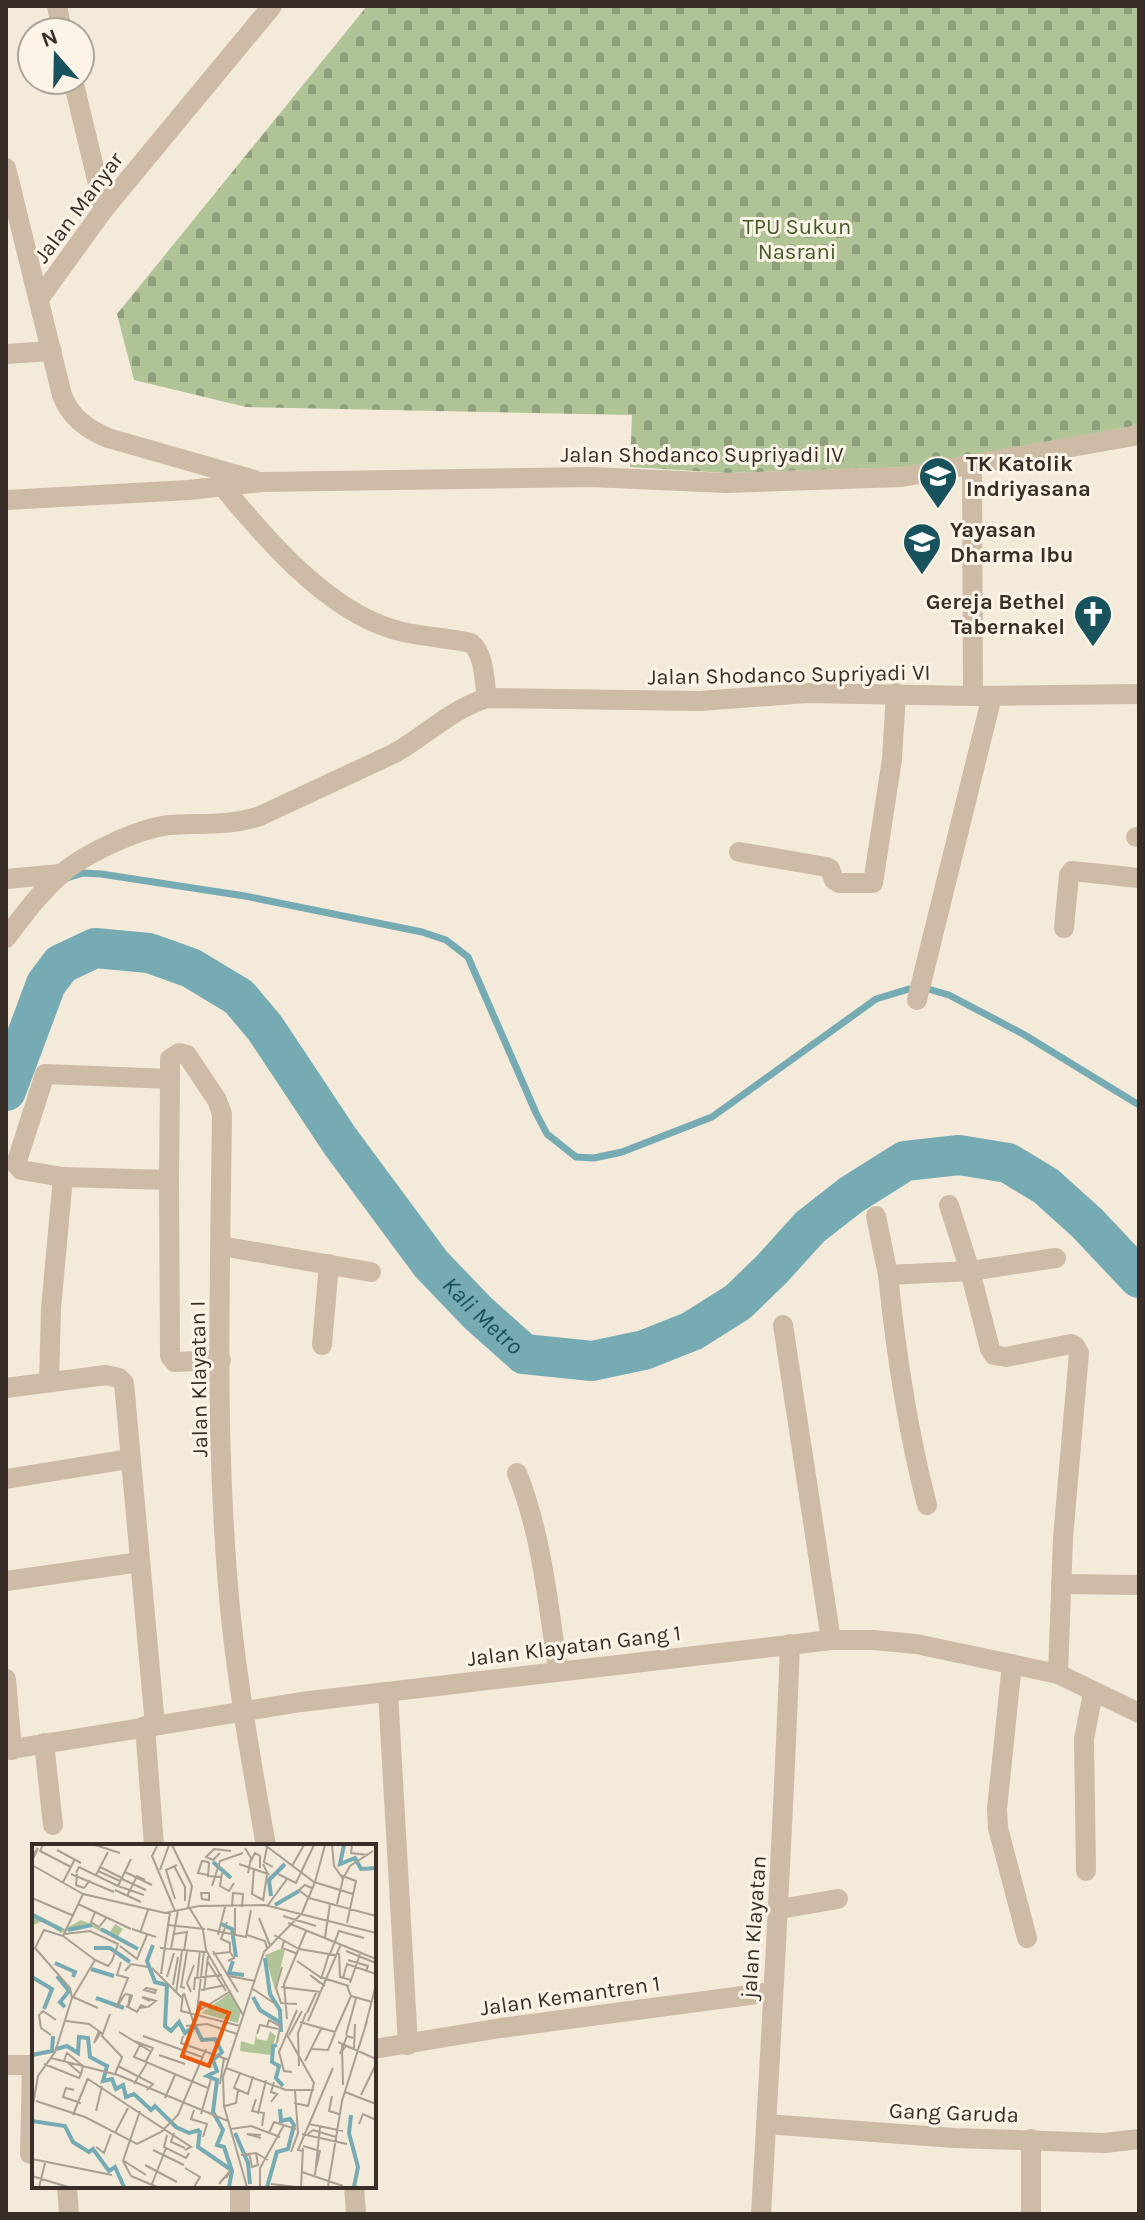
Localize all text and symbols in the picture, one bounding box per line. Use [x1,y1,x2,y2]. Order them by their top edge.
north arrow [16,16,96,96]
text: N [38,23,61,53]
street label: Jalan Manyar [29,147,129,268]
park label: TPU Sukun Nasrani [743,214,851,265]
street label: Jalan Shodanco Supriyadi IV [560,442,844,468]
place label: TK Katolik Indriyasana [966,451,1091,502]
school or university icon: TK Katolik Indriyasana [917,455,959,510]
place label: Yayasan Dharma Ibu [950,517,1074,568]
school or university icon: Yayasan Dharma Ibu [901,521,943,576]
place label: Gereja Bethel Tabernakel [926,589,1065,640]
church icon: Gereja Bethel Tabernakel [1072,593,1114,648]
street label: Jalan Shodanco Supriyadi VI [647,660,931,690]
water label: Kali Metro [437,1271,529,1361]
street label: Jalan Klayatan I [185,1300,213,1458]
street label: Jalan Klayatan Gang 1 [466,1620,682,1672]
inset map [32,1844,376,2188]
street label: jalan Klayatan [736,1855,772,2002]
street label: Jalan Kemantren 1 [478,1970,662,2022]
street label: Gang Garuda [889,2098,1019,2128]

